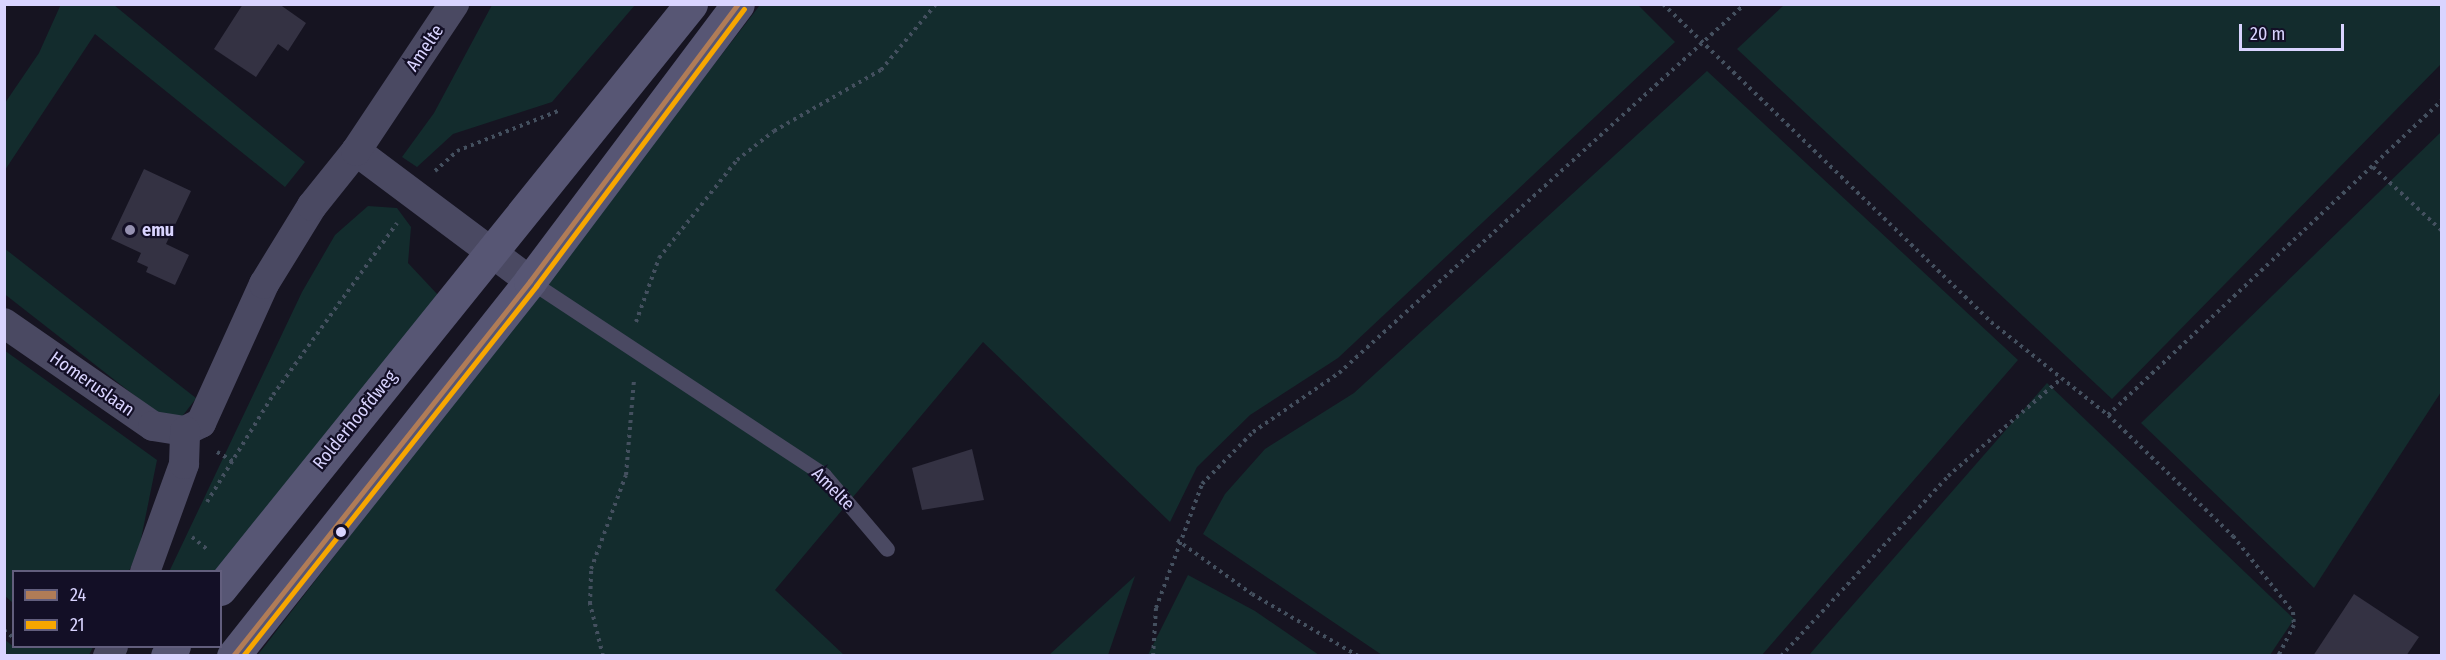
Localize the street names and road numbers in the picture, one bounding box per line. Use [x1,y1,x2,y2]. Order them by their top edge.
street label: Amelte [402,21,448,75]
street label: Homeruslaan [46,347,138,421]
street label: Rolderhoofdweg [309,366,401,474]
street label: Amelte [807,463,859,515]

